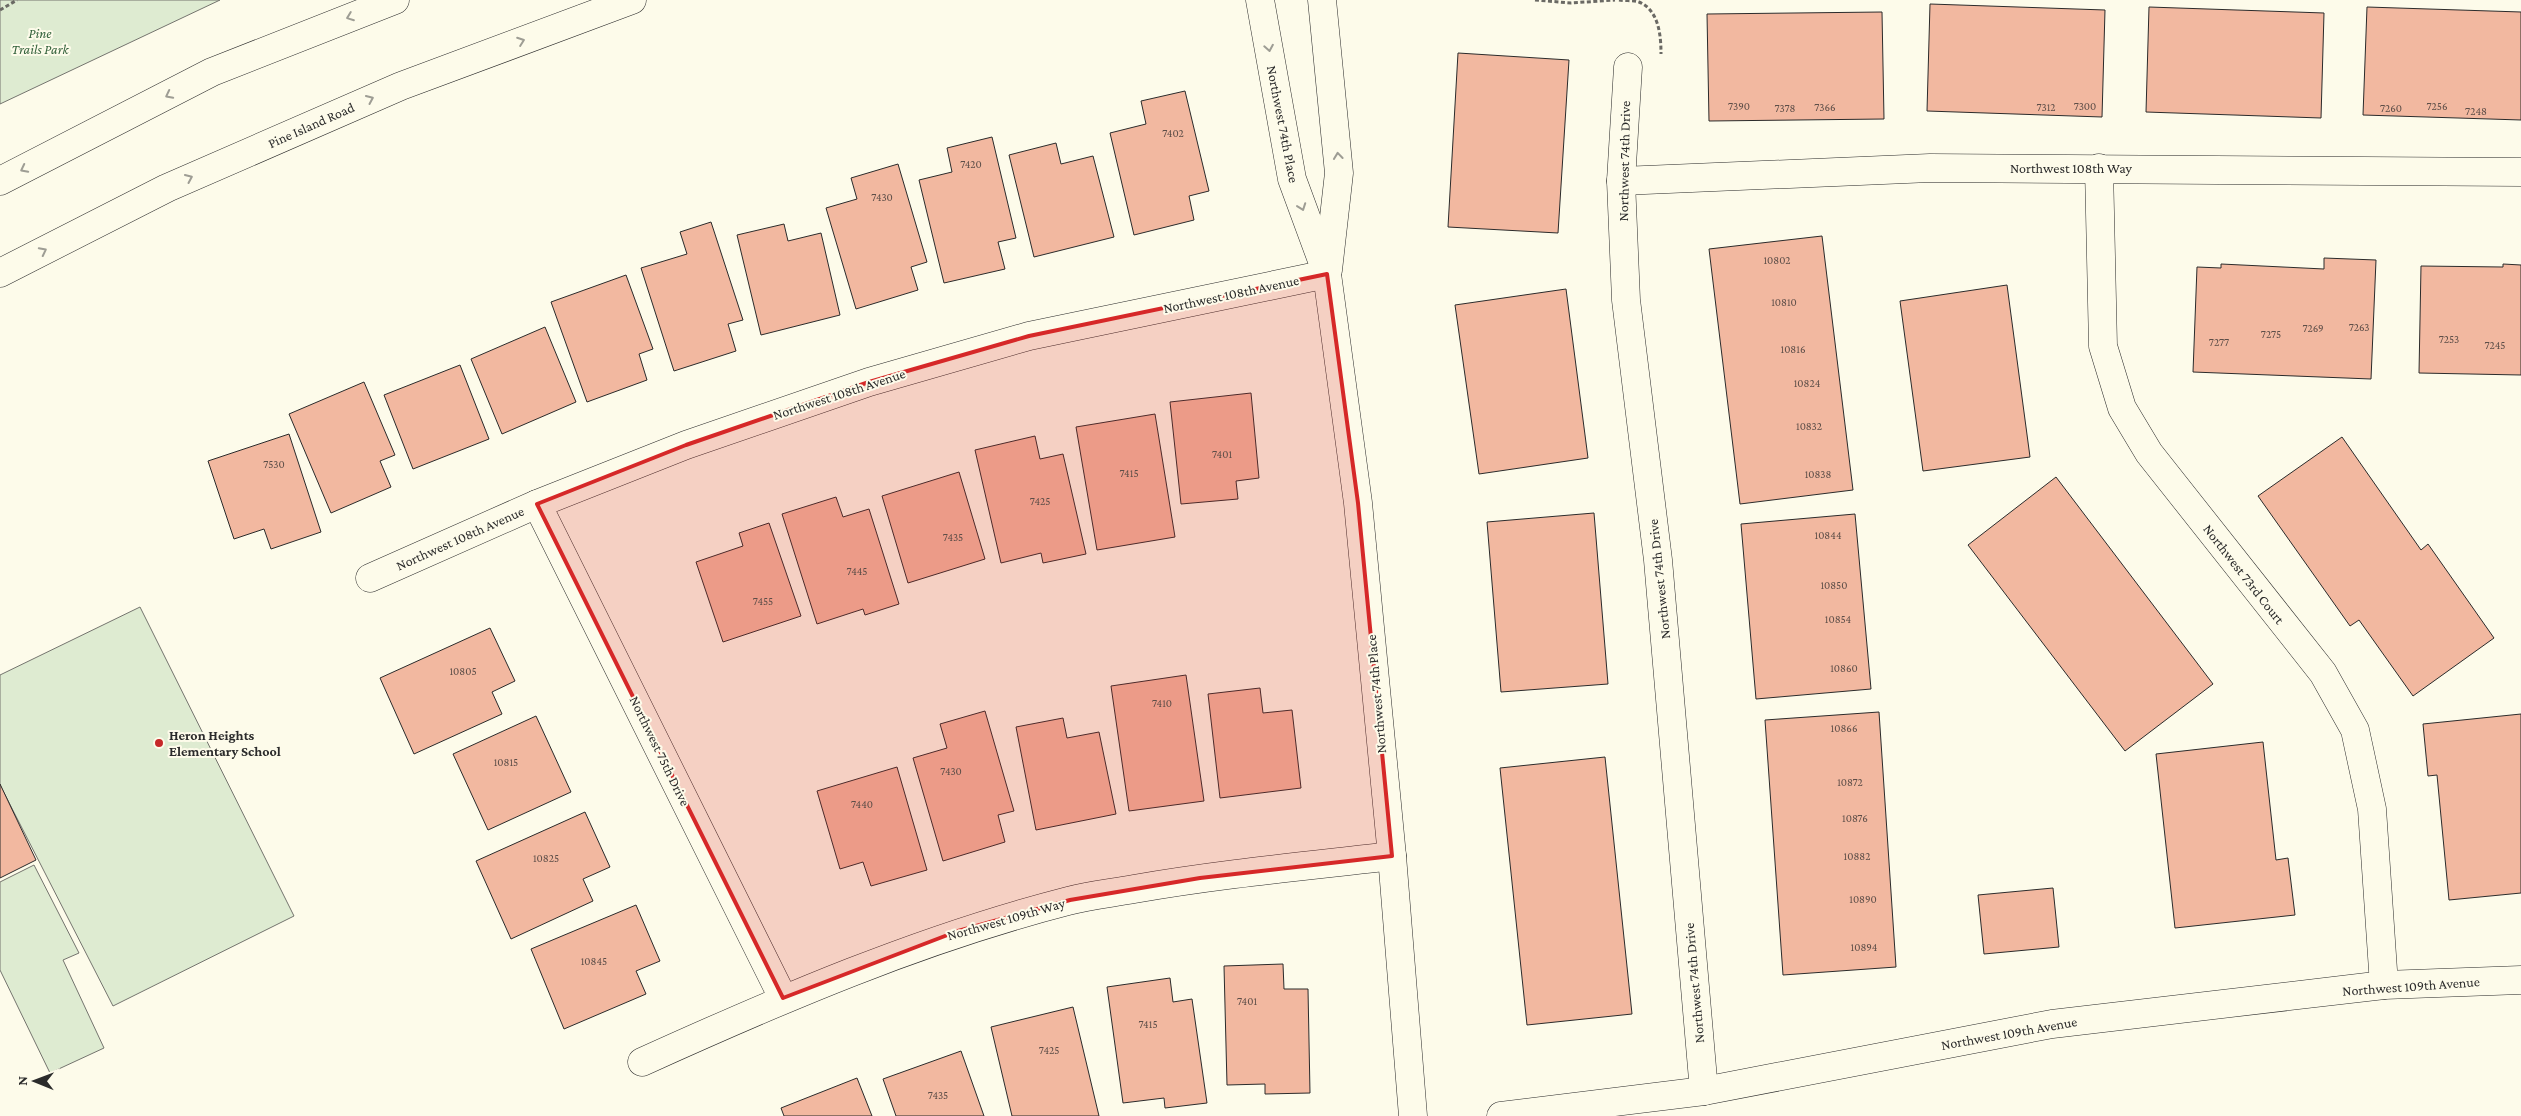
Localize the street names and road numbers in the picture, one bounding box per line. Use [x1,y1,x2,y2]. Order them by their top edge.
street label: Northwest 74th Place [1264,64,1302,184]
street label: Pine Island Road [265,99,357,151]
street label: Northwest 74th Drive [1615,101,1633,221]
street label: Northwest 108th Way [2010,160,2133,176]
street label: Northwest 108th Avenue [1162,272,1300,316]
street label: Northwest 108th Avenue [771,365,907,423]
street label: Northwest 108th Avenue [394,503,526,573]
street label: Northwest 74th Drive [1645,518,1673,640]
street label: Northwest 73rd Court [2200,521,2288,627]
street label: Northwest 74th Place [1363,634,1389,754]
street label: Northwest 75th Drive [626,693,694,809]
street label: Northwest 109th Way [945,894,1067,943]
street label: Northwest 74th Drive [1681,922,1707,1044]
street label: Northwest 109th Avenue [2342,973,2480,999]
street label: Northwest 109th Avenue [1940,1013,2078,1053]

